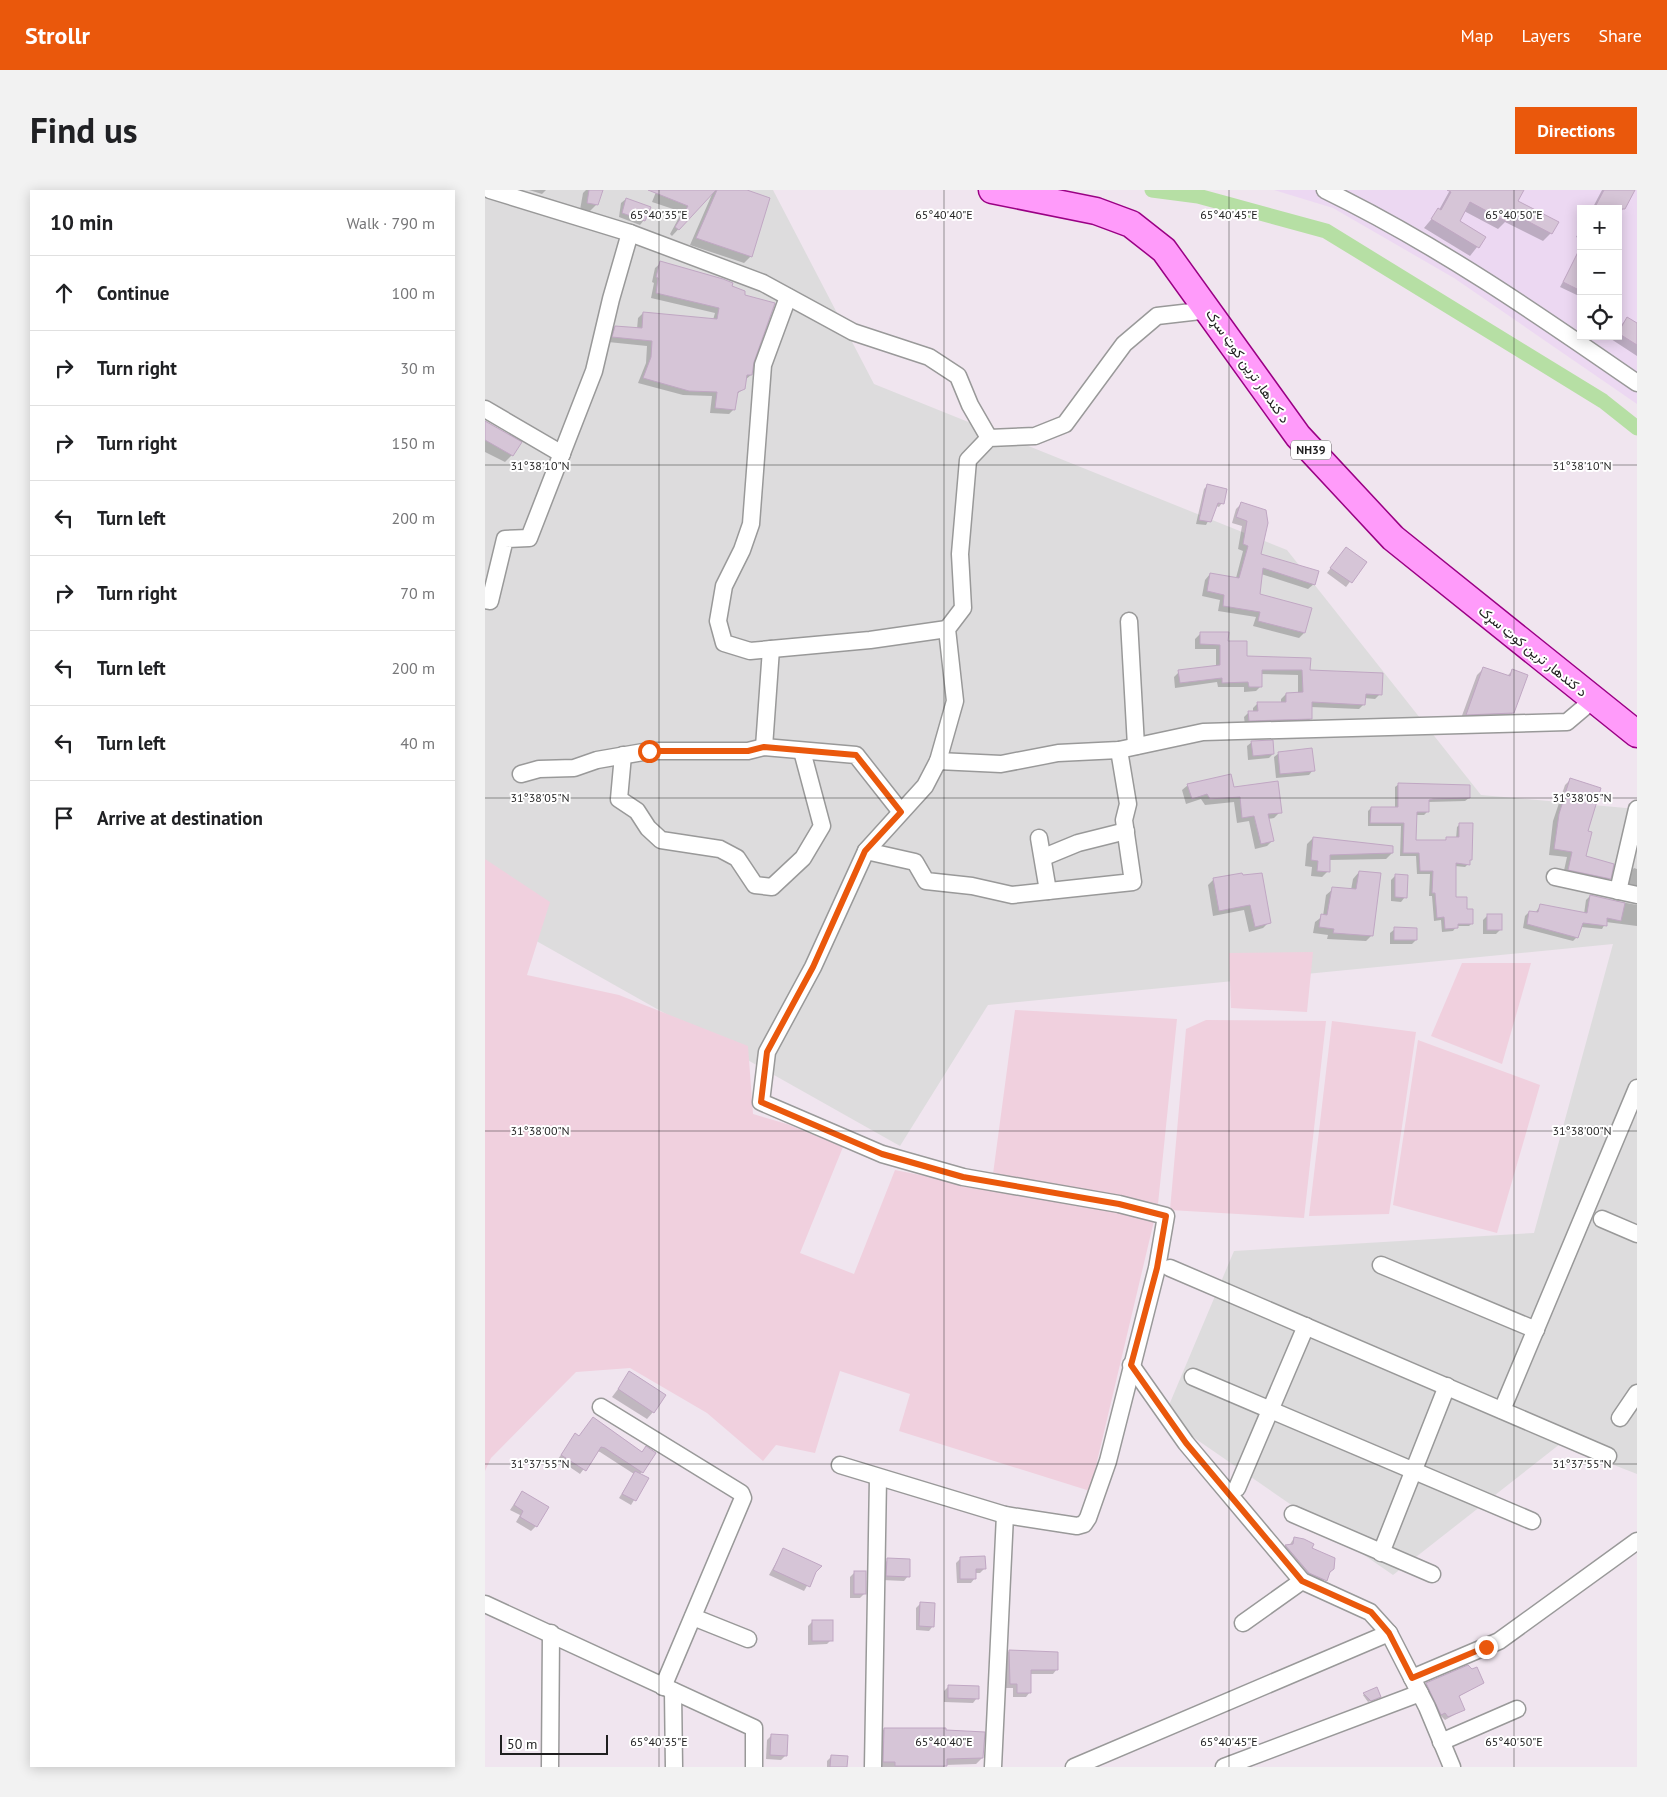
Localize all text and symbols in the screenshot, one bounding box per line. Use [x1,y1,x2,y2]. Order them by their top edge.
text: Strollr [25,20,90,51]
text: Map [1461,24,1493,47]
text: Layers [1521,24,1570,47]
text: Share [1598,24,1642,47]
text: Find us [30,107,138,153]
button: Directions [1515,107,1637,154]
map controls [1577,205,1622,340]
button: + [1577,205,1622,250]
text: 65°40'35"E [630,207,688,222]
text: 65°40'40"E [915,207,973,222]
text: 65°40'45"E [1200,207,1258,222]
text: 65°40'50"E [1485,207,1543,222]
text: 10 min [50,209,113,236]
text: Walk · 790 m [346,213,435,233]
button: − [1577,250,1622,295]
icon: ahead [50,279,78,307]
text: Continue [97,281,169,305]
text: 100 m [392,283,435,303]
button: locate [1577,295,1622,340]
street label: د کندهار ترين کوټ سړک [1201,306,1294,427]
icon: right [50,354,78,382]
text: Turn right [97,356,177,380]
text: 30 m [400,358,435,378]
icon: right [50,429,78,457]
text: Turn right [97,431,177,455]
text: 150 m [392,433,435,453]
road number: NH39 [1291,440,1331,460]
text: 31°38'10"N [510,458,570,473]
text: 31°38'10"N [1552,458,1612,473]
icon: left [50,504,78,532]
text: Turn left [97,506,166,530]
text: 200 m [392,508,435,528]
icon: right [50,579,78,607]
text: Turn right [97,581,177,605]
text: 70 m [400,583,435,603]
street label: د کندهار ترين کوټ سړک [1474,602,1591,701]
icon: left [50,654,78,682]
text: Turn left [97,656,166,680]
text: 200 m [392,658,435,678]
icon: left [50,729,78,757]
text: Turn left [97,731,166,755]
text: 40 m [400,733,435,753]
route start [638,740,661,763]
text: 31°38'05"N [510,790,570,805]
text: 31°38'05"N [1552,790,1612,805]
icon: arrive [50,804,78,832]
text: Arrive at destination [97,806,263,830]
text: 31°38'00"N [510,1123,570,1138]
text: 31°38'00"N [1552,1123,1612,1138]
text: 31°37'55"N [510,1456,570,1471]
text: 31°37'55"N [1552,1456,1612,1471]
route end [1475,1636,1498,1659]
scale bar [500,1732,607,1755]
text: 65°40'35"E [630,1734,688,1749]
text: 65°40'40"E [915,1734,973,1749]
text: 65°40'45"E [1200,1734,1258,1749]
text: 65°40'50"E [1485,1734,1543,1749]
text: 50 m [507,1735,537,1753]

